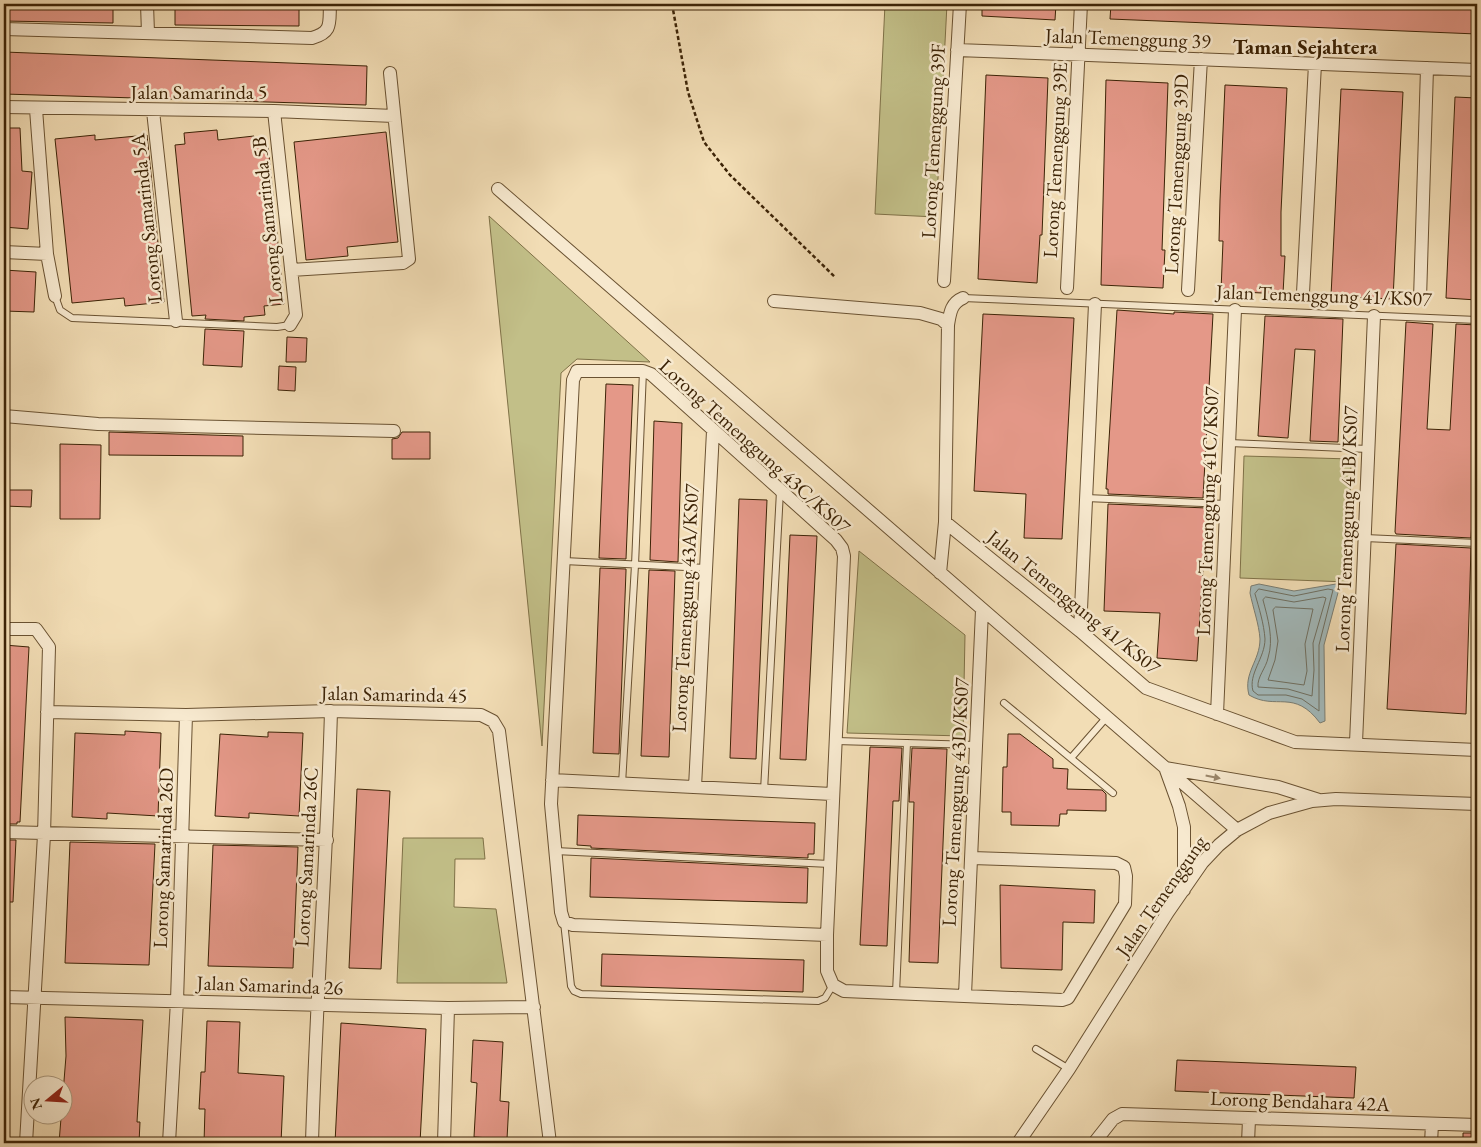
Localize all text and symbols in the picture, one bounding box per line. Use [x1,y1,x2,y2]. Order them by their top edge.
street label: Jalan Temenggung 39 [1043,22,1212,54]
district label: Taman Sejahtera [1233,33,1378,60]
street label: Lorong Temenggung 39F [915,43,951,239]
street label: Lorong Temenggung 39E [1037,61,1073,259]
street label: Lorong Temenggung 39D [1158,73,1194,275]
street label: Jalan Samarinda 5 [129,79,267,105]
street label: Lorong Samarinda 5A [124,132,168,304]
street label: Lorong Samarinda 5B [245,135,289,305]
street label: Jalan Temenggung 41/KS07 [1214,278,1433,312]
street label: Lorong Temenggung 43C/KS07 [654,353,857,539]
street label: Lorong Temenggung 41C/KS07 [1190,386,1224,636]
street label: Lorong Temenggung 41B/KS07 [1329,405,1363,653]
street label: Lorong Temenggung 43A/KS07 [666,483,705,733]
street label: Jalan Temenggung 41/KS07 [980,523,1166,680]
street label: Lorong Temenggung 43D/KS07 [935,676,975,927]
street label: Jalan Samarinda 45 [319,680,467,708]
street label: Lorong Samarinda 26C [288,766,324,948]
street label: Lorong Samarinda 26D [147,767,179,949]
one-way arrow [1205,773,1220,781]
street label: Jalan Temenggung [1108,830,1213,963]
street label: Jalan Samarinda 26 [194,969,344,1001]
north arrow [22,1074,72,1124]
street label: Lorong Bendahara 42A [1210,1085,1390,1117]
text: N [25,1095,46,1112]

